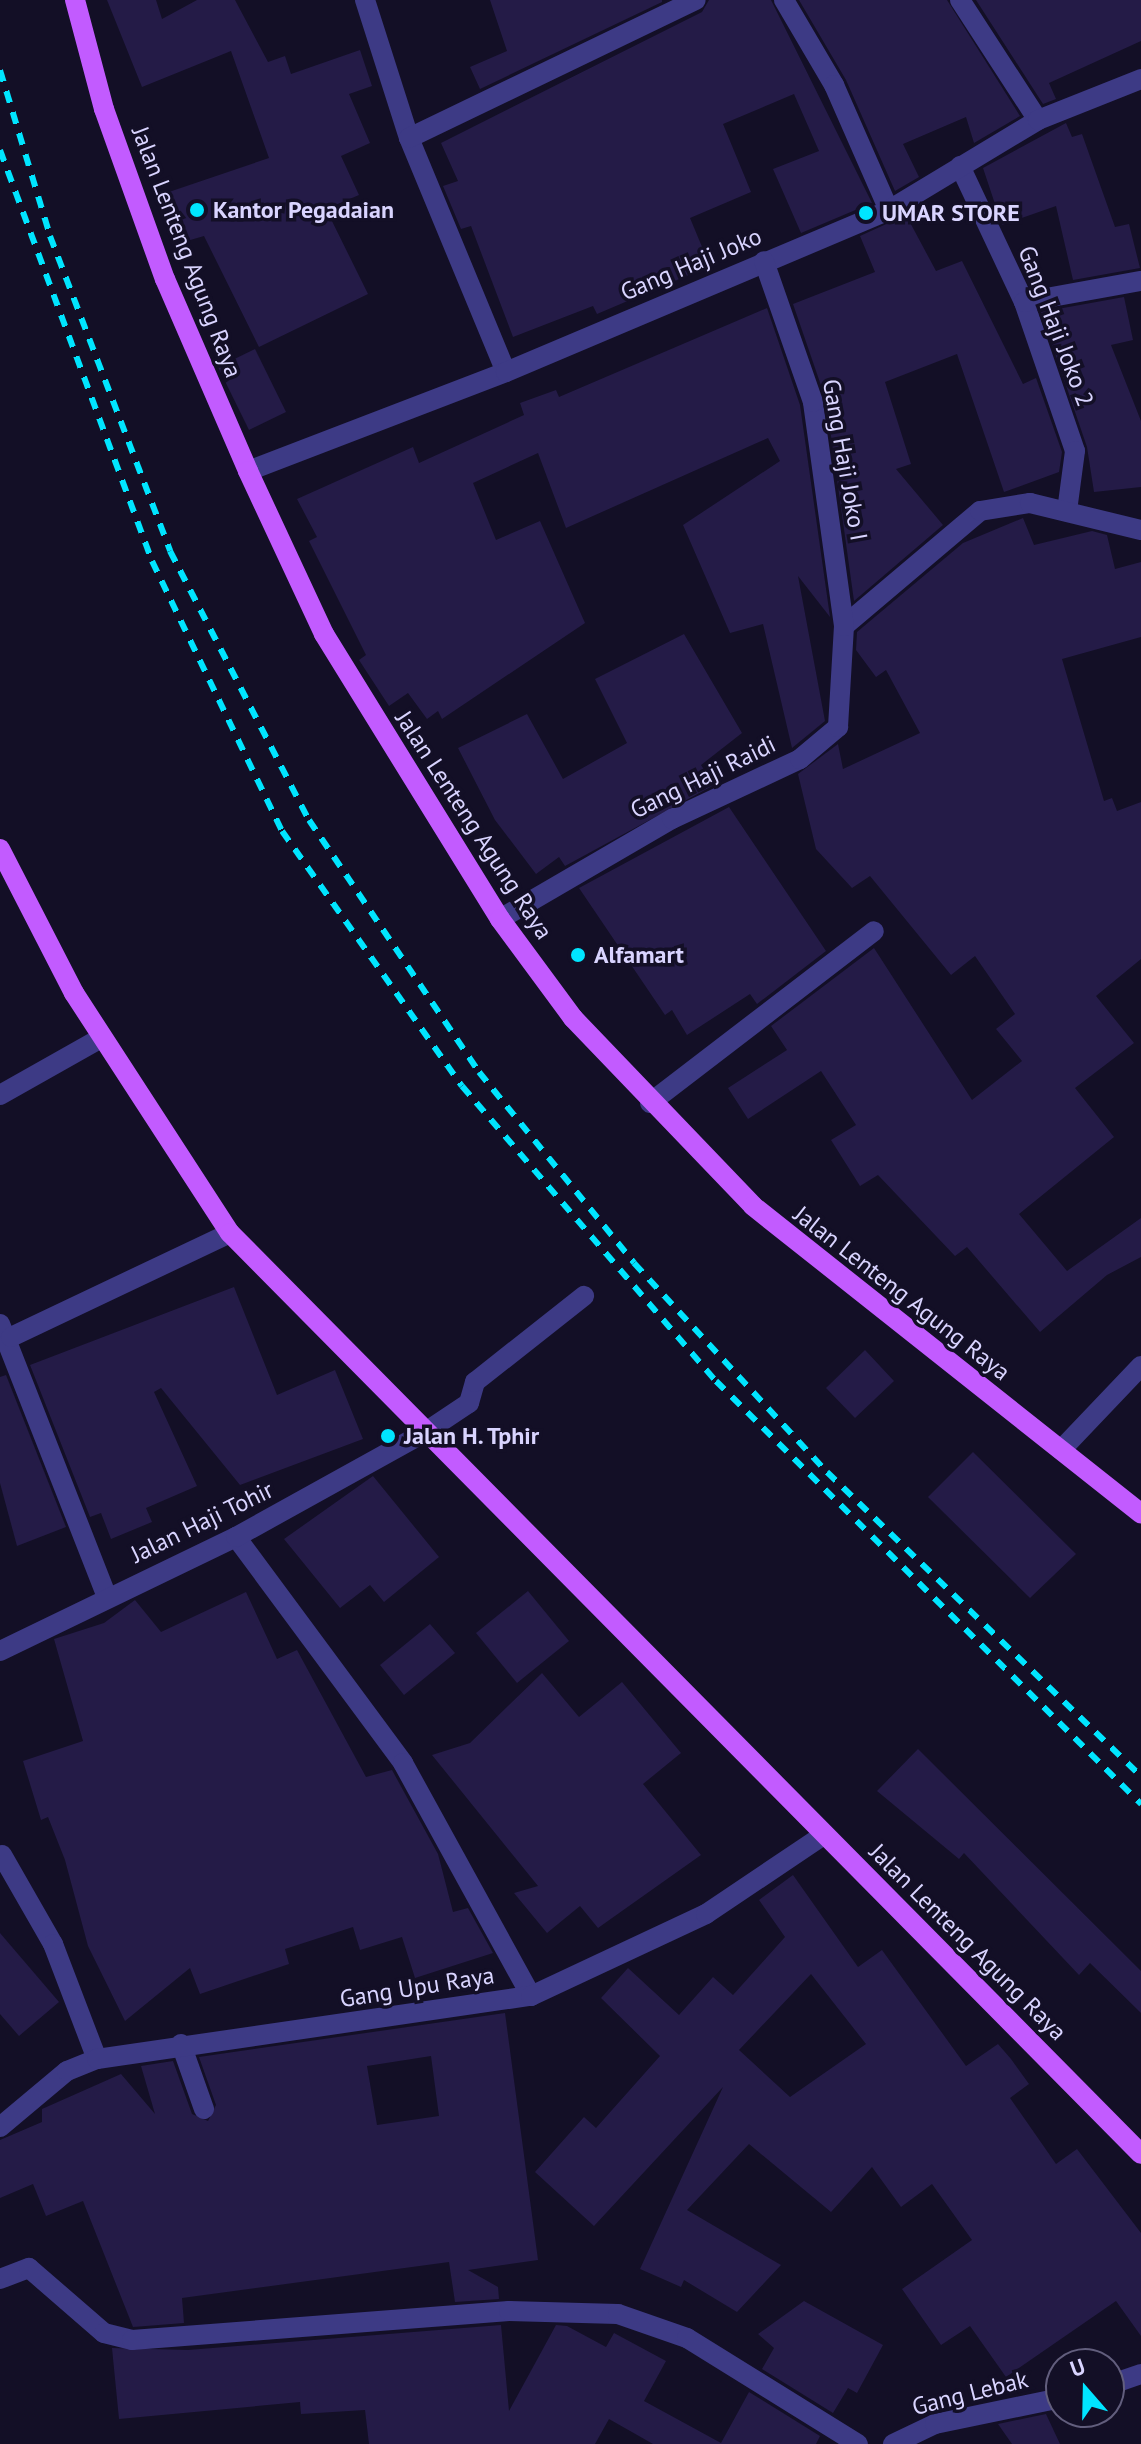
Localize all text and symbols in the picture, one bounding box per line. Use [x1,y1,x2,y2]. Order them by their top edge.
street label: Jalan Lenteng Agung Raya [126,122,248,382]
place label: Kantor Pegadaian [213,196,394,224]
place label: UMAR STORE [882,199,1020,227]
marker: Kantor Pegadaian [188,201,206,219]
marker: UMAR STORE [857,204,875,222]
street label: Gang Haji Joko [616,221,766,307]
street label: Gang Haji Joko 2 [1012,242,1100,410]
street label: Gang Haji Joko I [817,377,873,543]
street label: Jalan Lenteng Agung Raya [389,705,559,945]
street label: Gang Haji Raidi [626,729,780,825]
place label: Alfamart [594,941,684,969]
marker: Alfamart [569,946,587,964]
street label: Jalan Lenteng Agung Raya [788,1199,1016,1387]
place label: Jalan H. Tphir [404,1422,542,1450]
marker: Jalan H. Tphir [379,1427,397,1445]
street label: Jalan Haji Tohir [126,1475,278,1569]
street label: Jalan Lenteng Agung Raya [863,1837,1073,2047]
street label: Gang Upu Raya [338,1961,496,2013]
north arrow [1045,2348,1125,2428]
text: U [1066,2352,1089,2383]
street label: Gang Lebak [909,2365,1031,2421]

